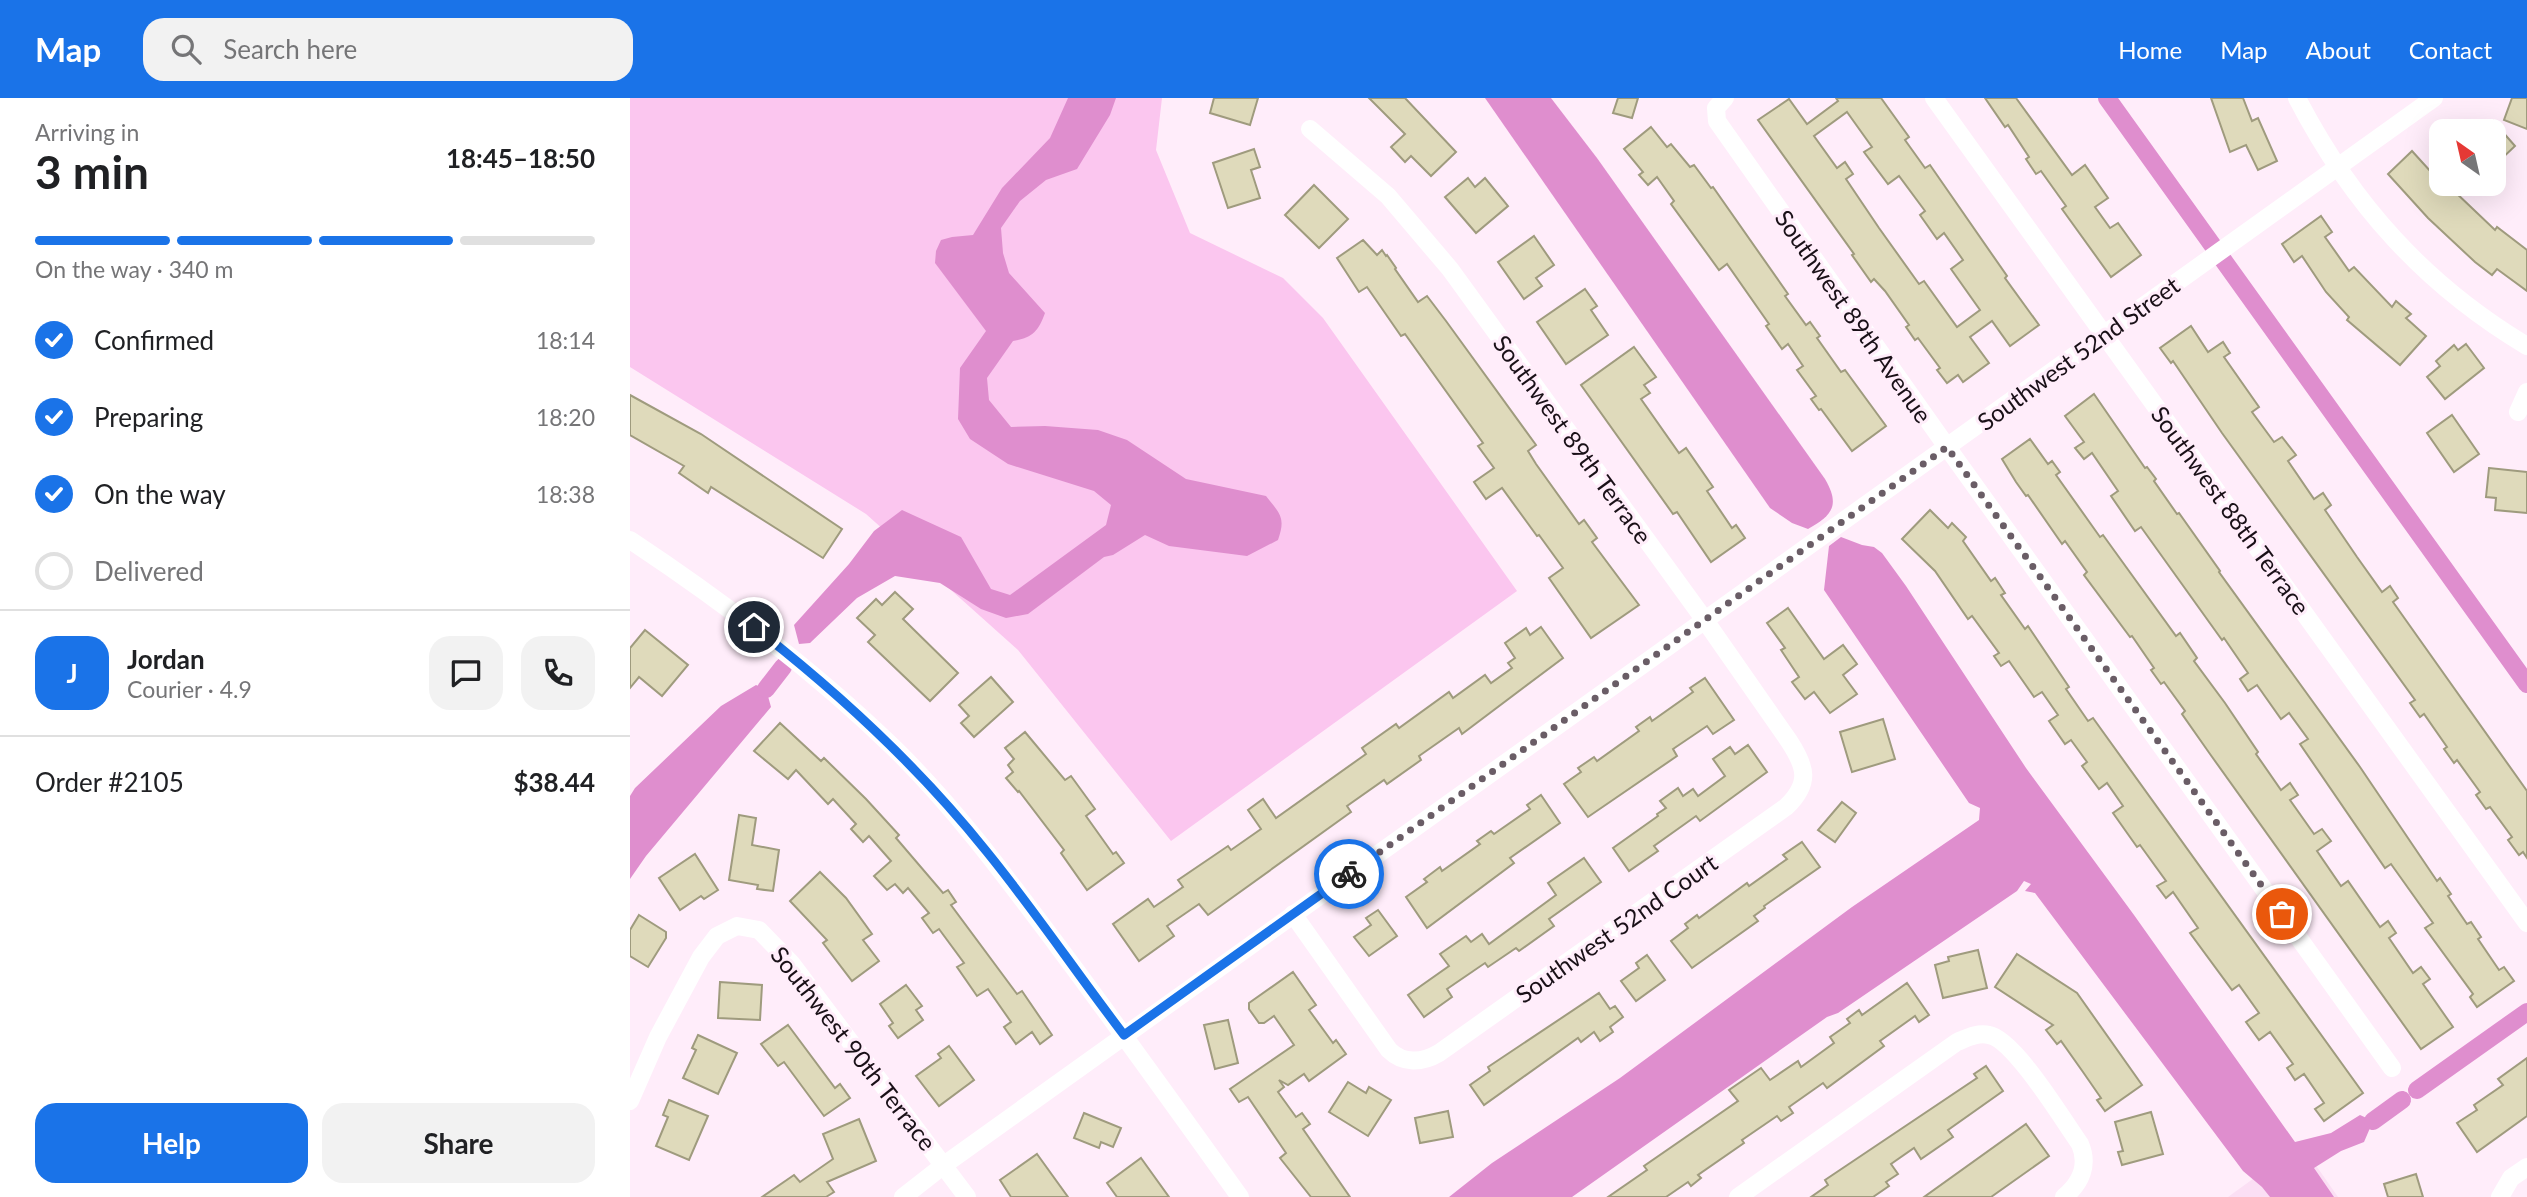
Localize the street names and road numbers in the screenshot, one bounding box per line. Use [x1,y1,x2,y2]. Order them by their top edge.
street label: Southwest 89th Avenue [1770,204,1938,428]
street label: Southwest 52nd Street [1971,270,2185,436]
street label: Southwest 89th Terrace [1488,329,1658,549]
street label: Southwest 88th Terrace [2146,400,2316,620]
street label: Southwest 52nd Court [1510,847,1723,1009]
street label: Southwest 90th Terrace [765,940,943,1156]

